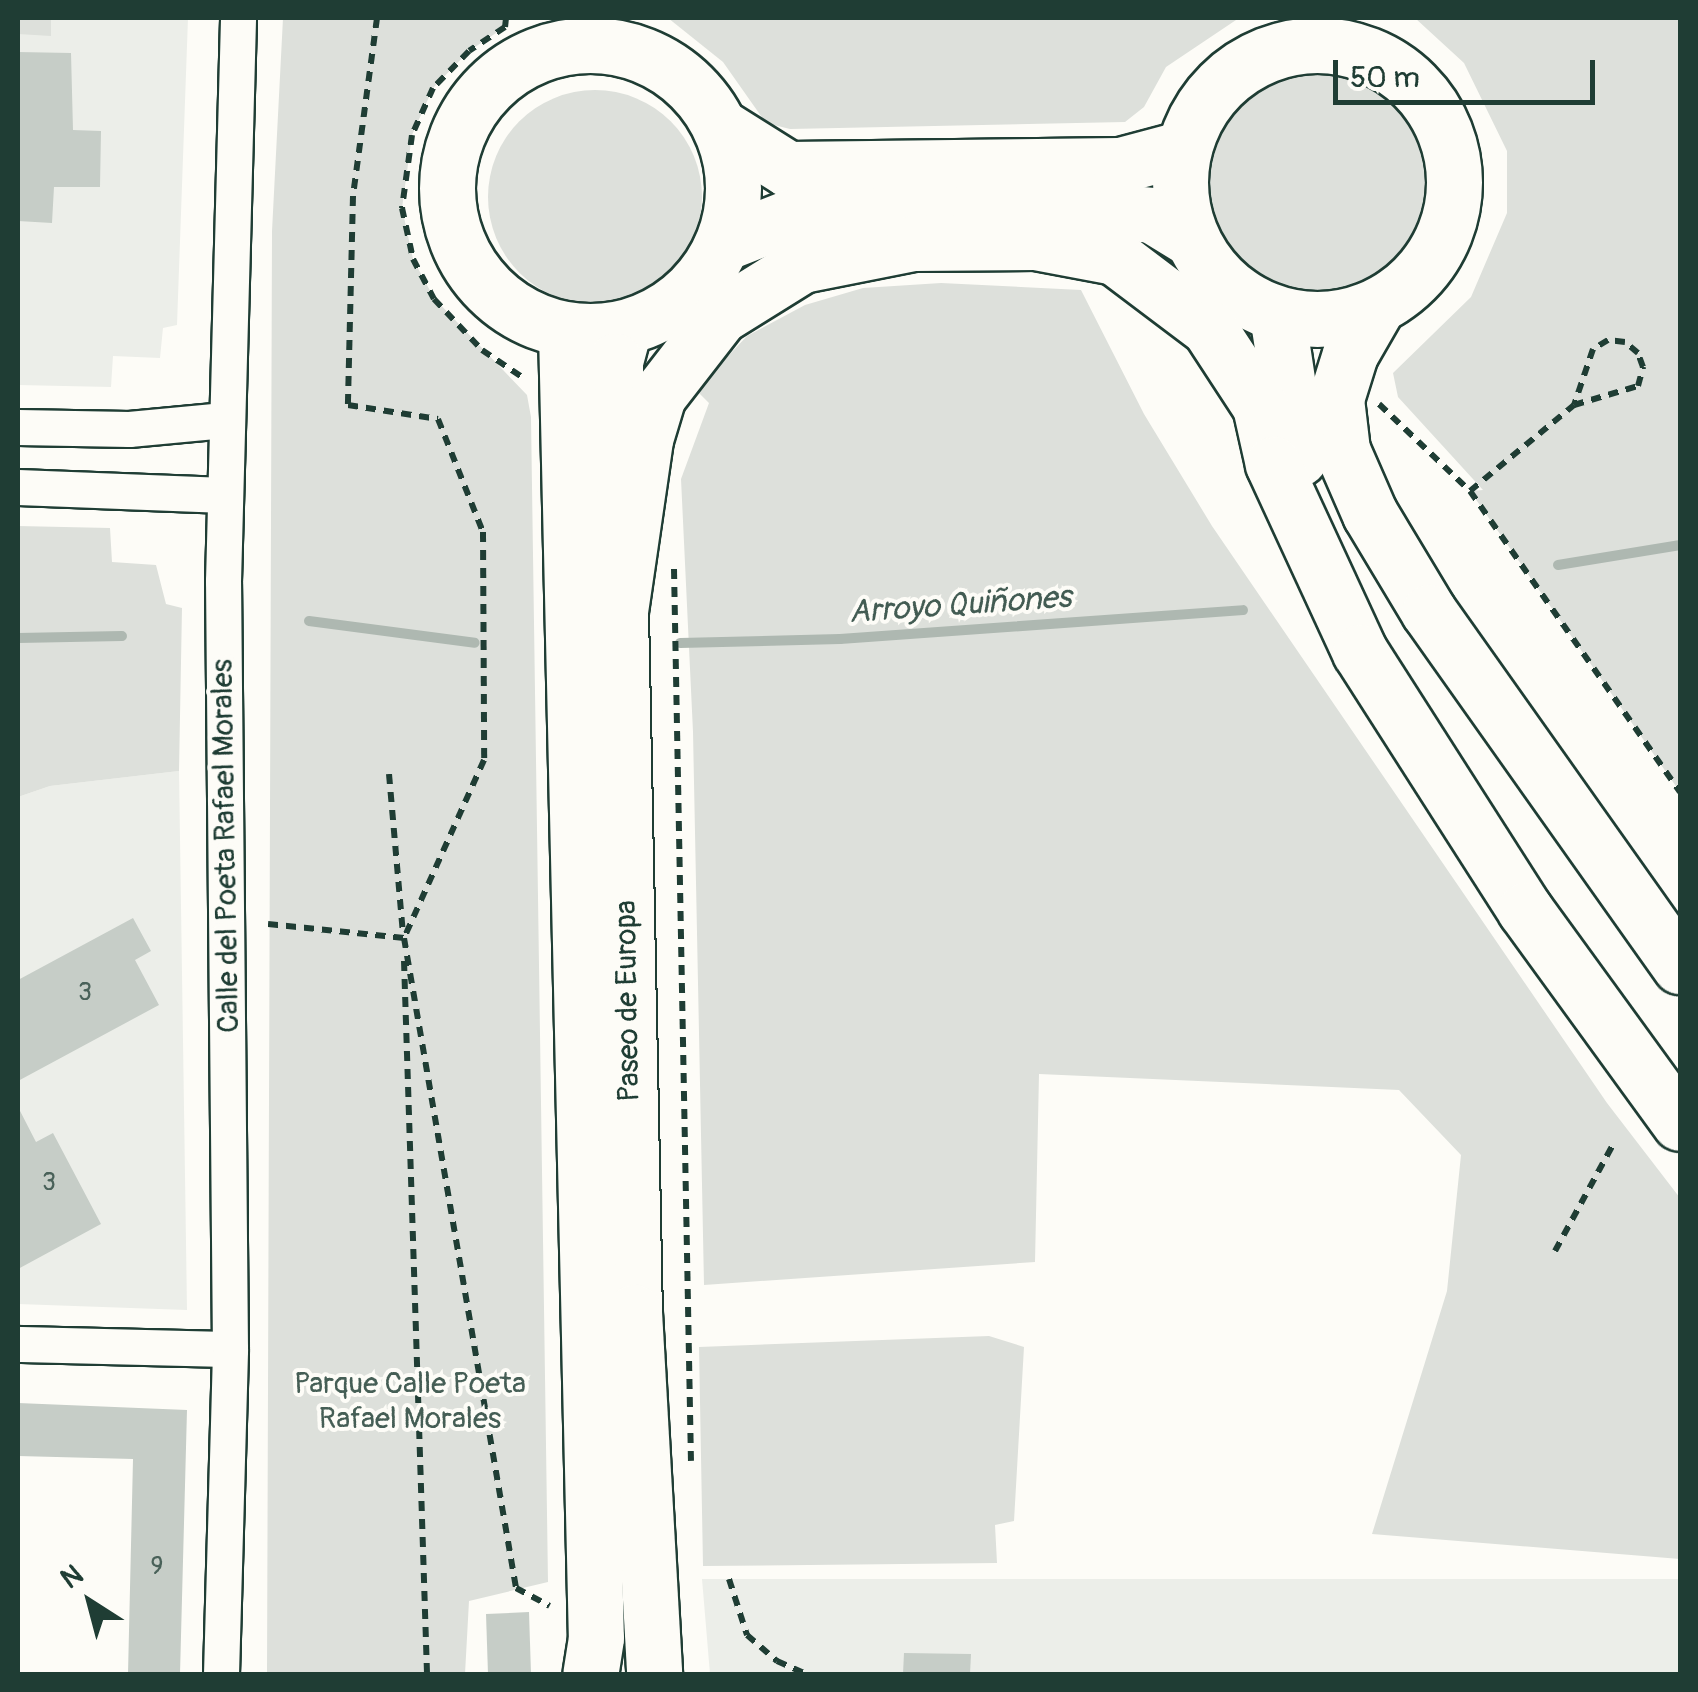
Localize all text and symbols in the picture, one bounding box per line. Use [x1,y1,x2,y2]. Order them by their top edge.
scale bar [1338,40,1600,102]
text: 50 m [1350,59,1420,96]
water label: Arroyo Quiñones [848,578,1072,632]
street label: Calle del Poeta Rafael Morales [205,659,247,1033]
street label: Paseo de Europa [608,900,648,1102]
house number: 3 [78,978,92,1008]
house number: 3 [42,1168,56,1198]
park label: Parque Calle Poeta Rafael Morales [294,1366,526,1436]
north arrow [40,1552,140,1652]
house number: 9 [151,1552,163,1582]
text: N [54,1558,90,1597]

